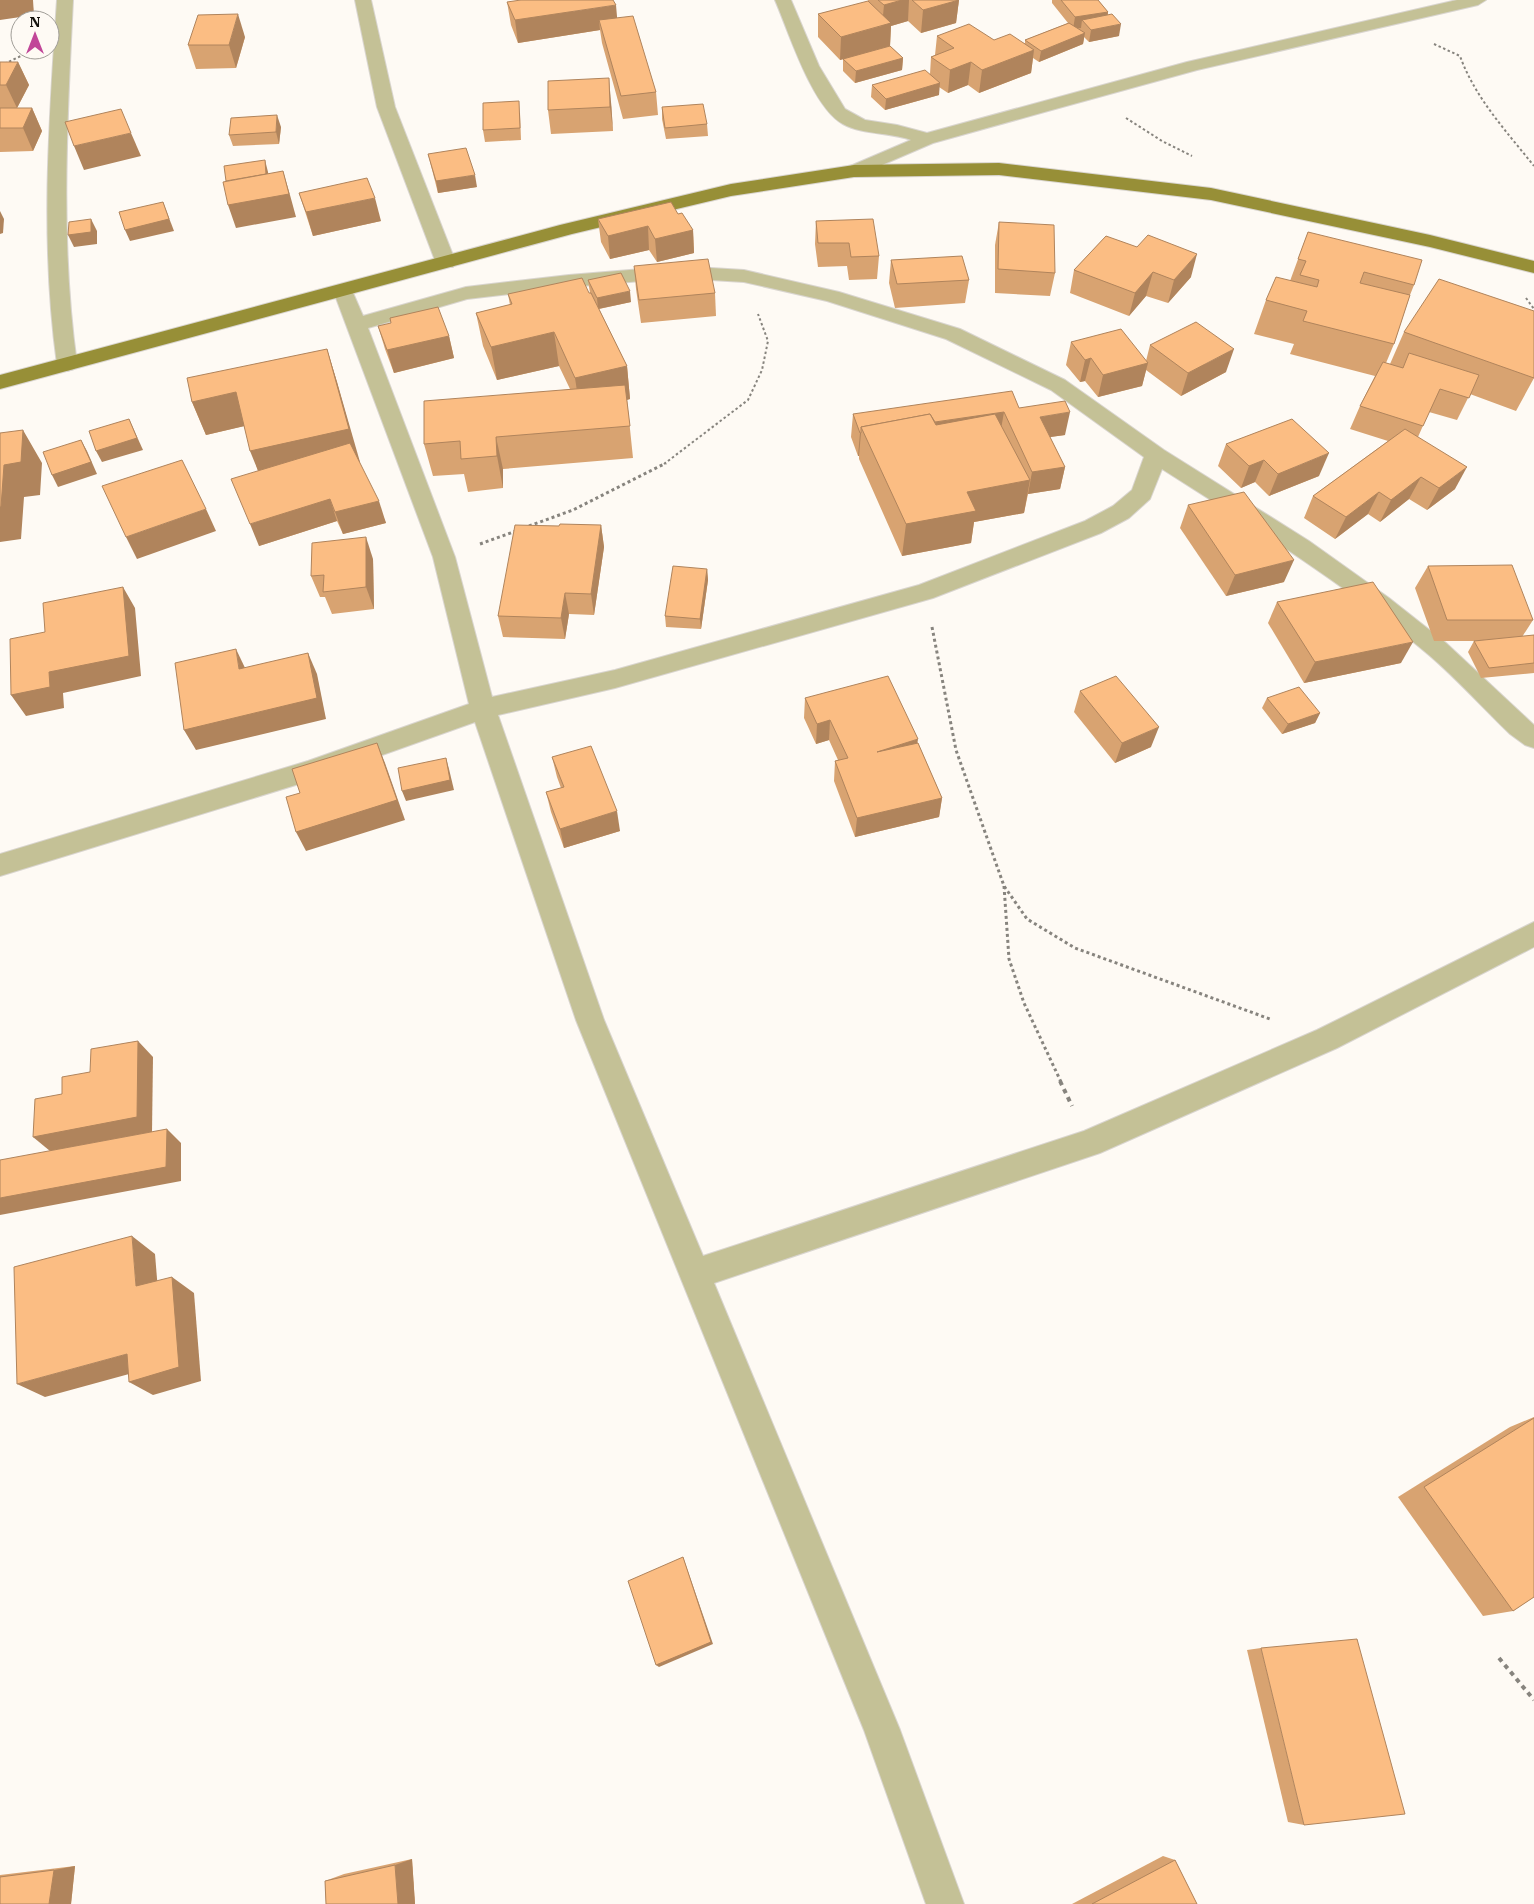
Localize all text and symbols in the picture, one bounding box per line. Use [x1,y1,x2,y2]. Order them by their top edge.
north arrow [10,10,60,60]
text: N [29,13,41,31]

